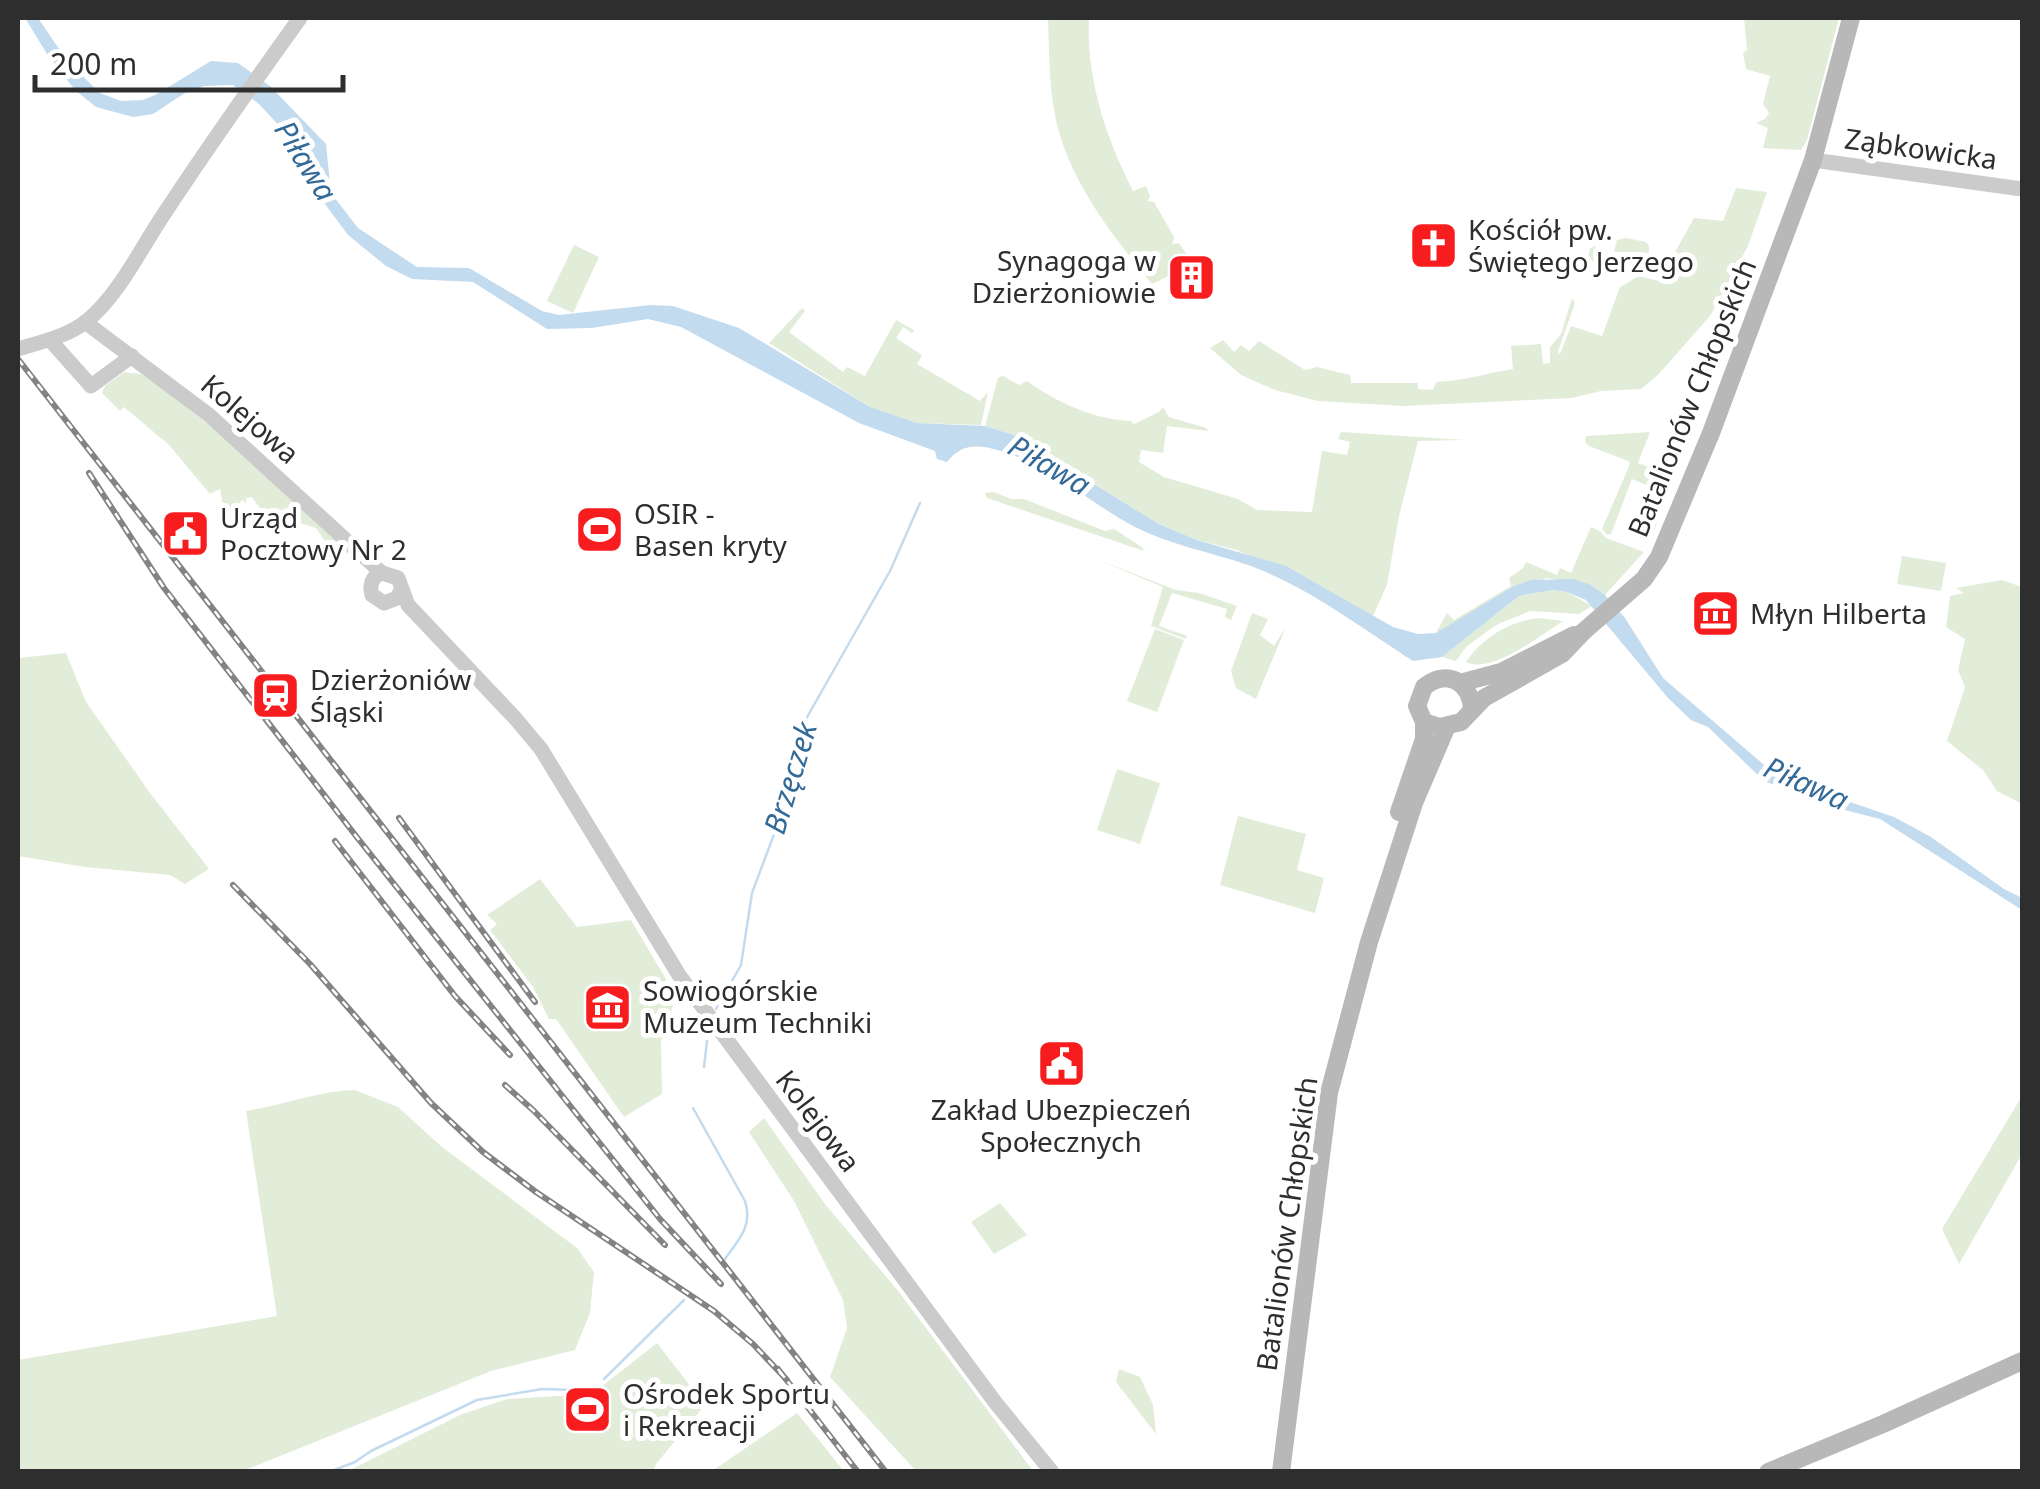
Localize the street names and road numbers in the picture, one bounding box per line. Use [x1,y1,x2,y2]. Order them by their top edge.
street label: Ząbkowicka [1842,119,2000,178]
street label: Batalionów Chłopskich [1618,253,1764,542]
street label: Kolejowa [193,365,308,471]
street label: Kolejowa [768,1062,870,1179]
street label: Batalionów Chłopskich [1247,1074,1325,1373]

